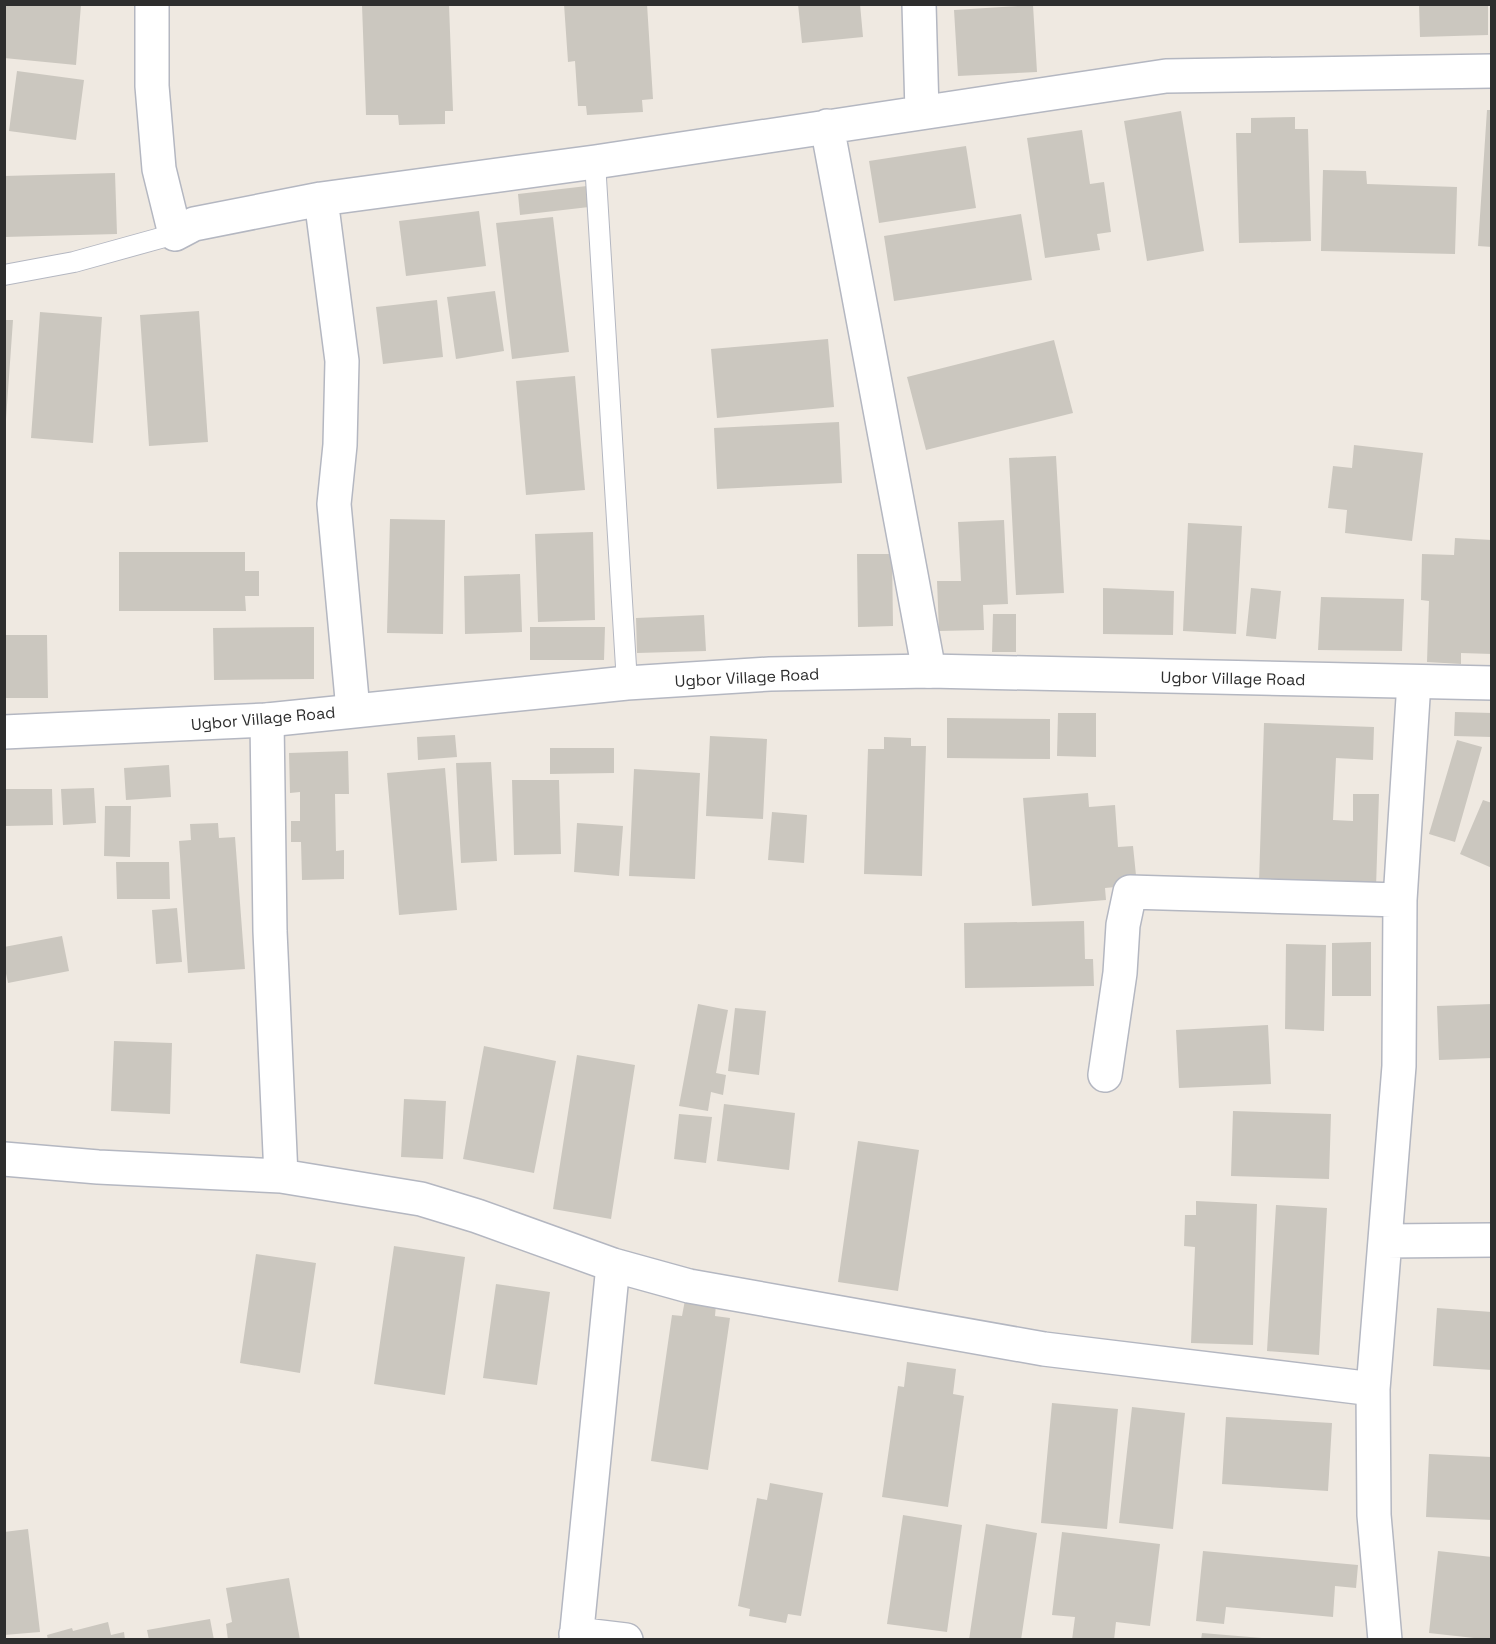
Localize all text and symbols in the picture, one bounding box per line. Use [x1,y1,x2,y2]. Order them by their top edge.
street label: Ugbor Village Road [674,663,820,692]
street label: Ugbor Village Road [1160,667,1306,690]
street label: Ugbor Village Road [190,702,336,735]

